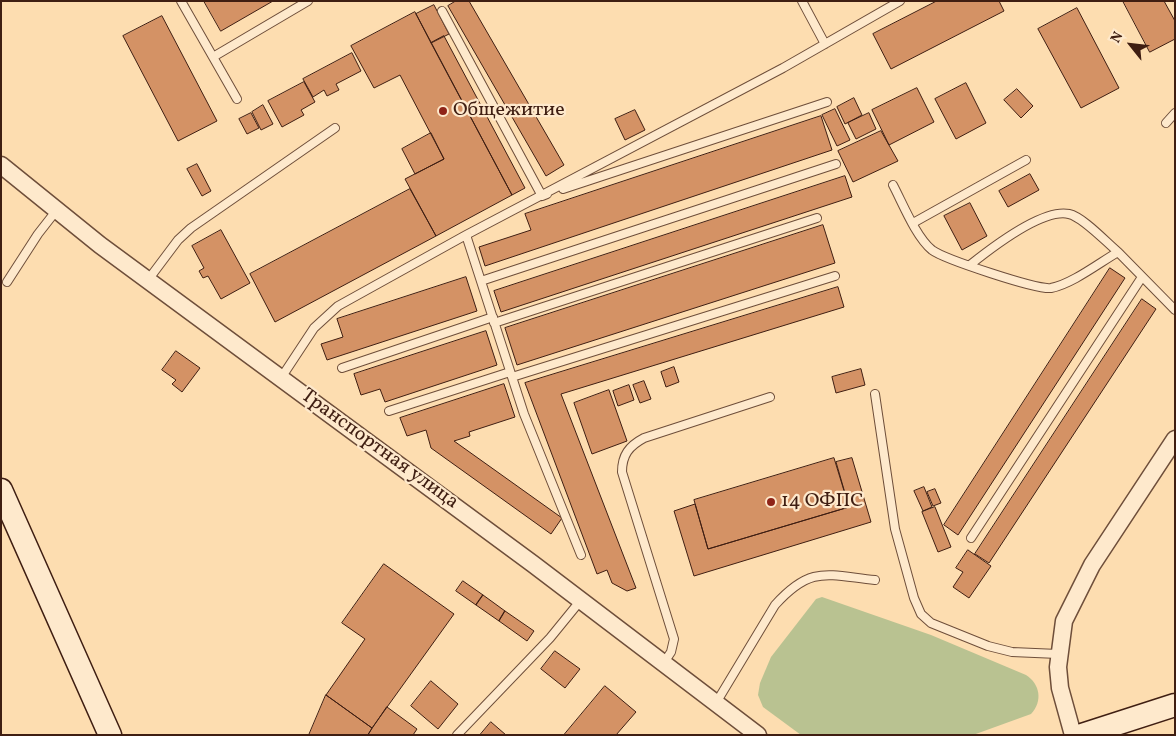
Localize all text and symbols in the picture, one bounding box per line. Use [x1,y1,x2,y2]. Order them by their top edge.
north arrow [1106,20,1156,70]
text: N [1107,28,1128,47]
place label: Общежитие [453,99,565,123]
marker: Общежитие [437,105,449,117]
street label: Транспортная улица [295,385,463,515]
place label: 14 ОФПС [781,490,863,514]
marker: 14 ОФПС [765,496,777,508]

